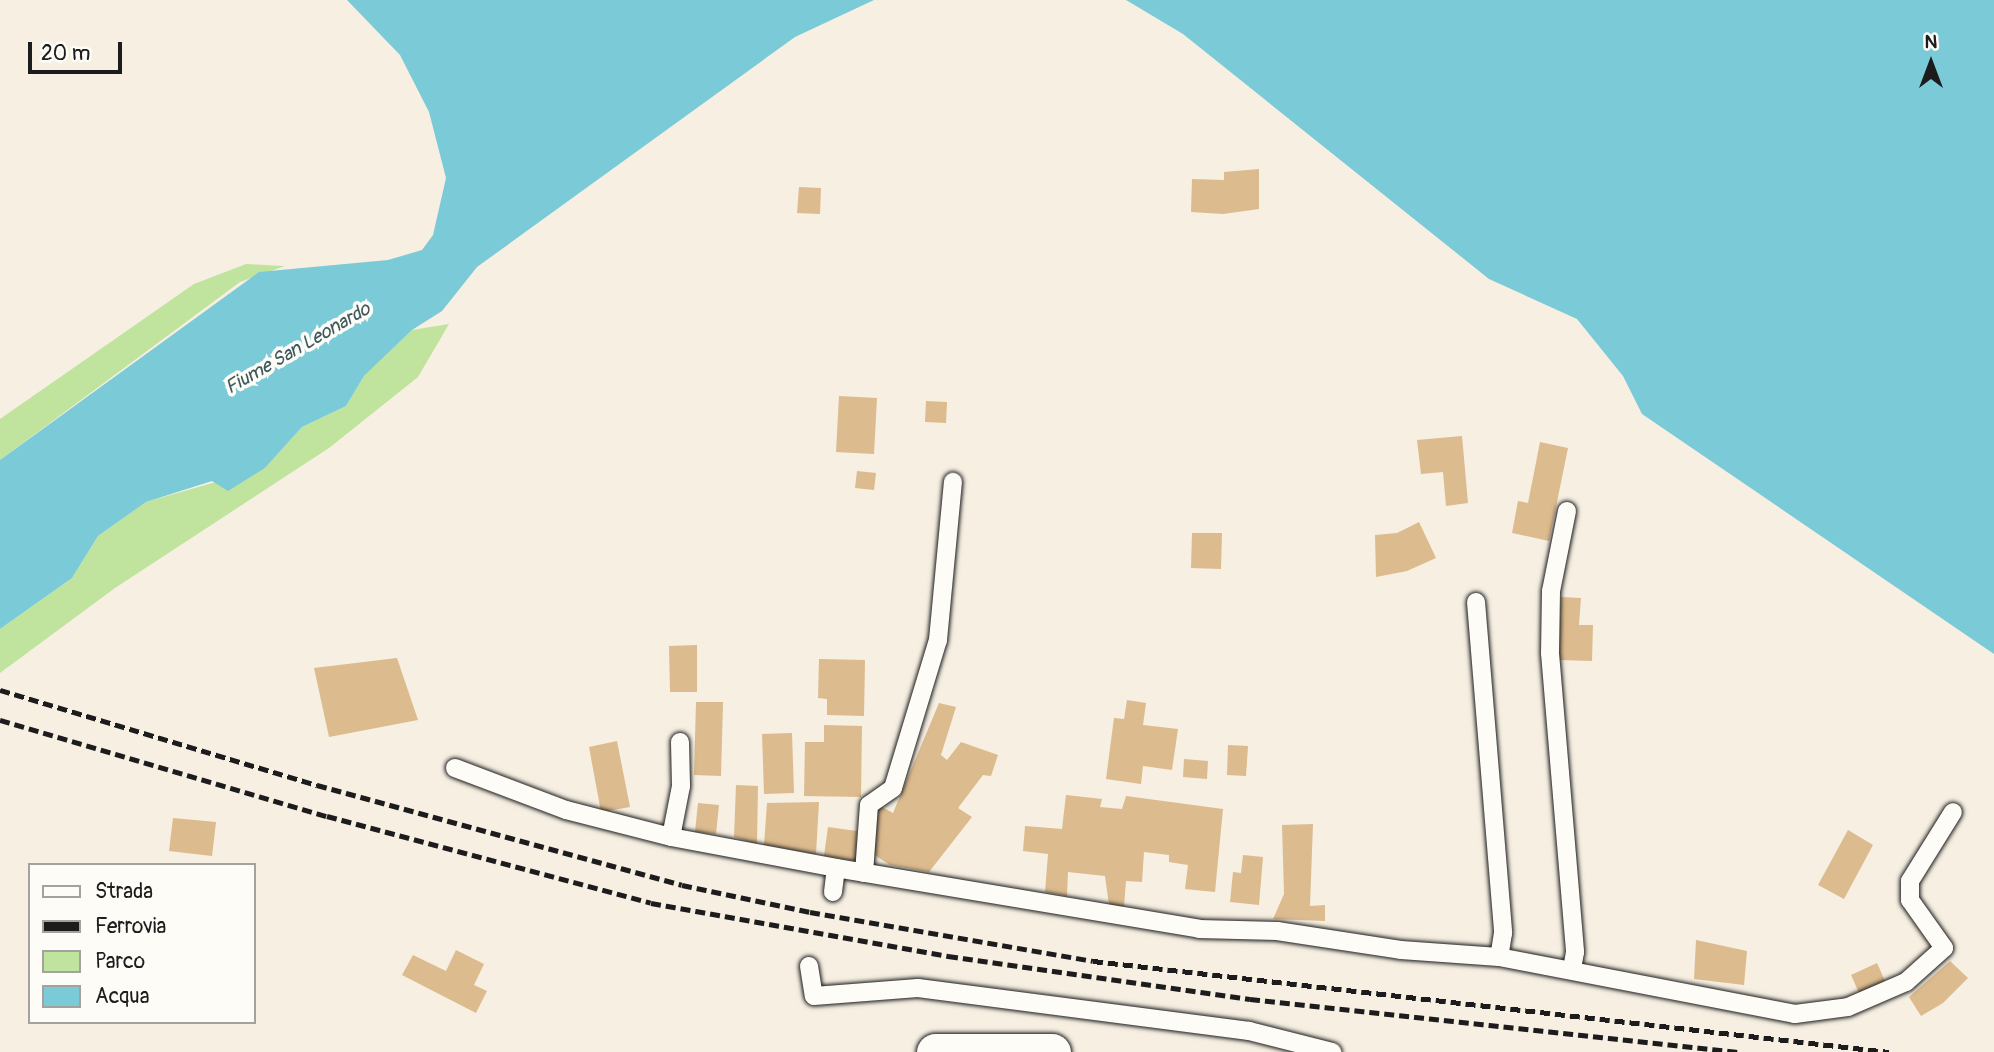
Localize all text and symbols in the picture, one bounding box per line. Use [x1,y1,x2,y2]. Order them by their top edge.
scale bar [32,28,126,72]
north arrow [1896,28,1966,98]
text: N [1925,30,1937,54]
text: 20 m [41,40,90,67]
water label: Fiume San Leonardo [221,298,375,400]
legend [28,863,256,1024]
text: Strada [95,878,153,905]
text: Ferrovia [95,913,166,940]
text: Parco [95,948,145,975]
text: Acqua [95,983,149,1010]

